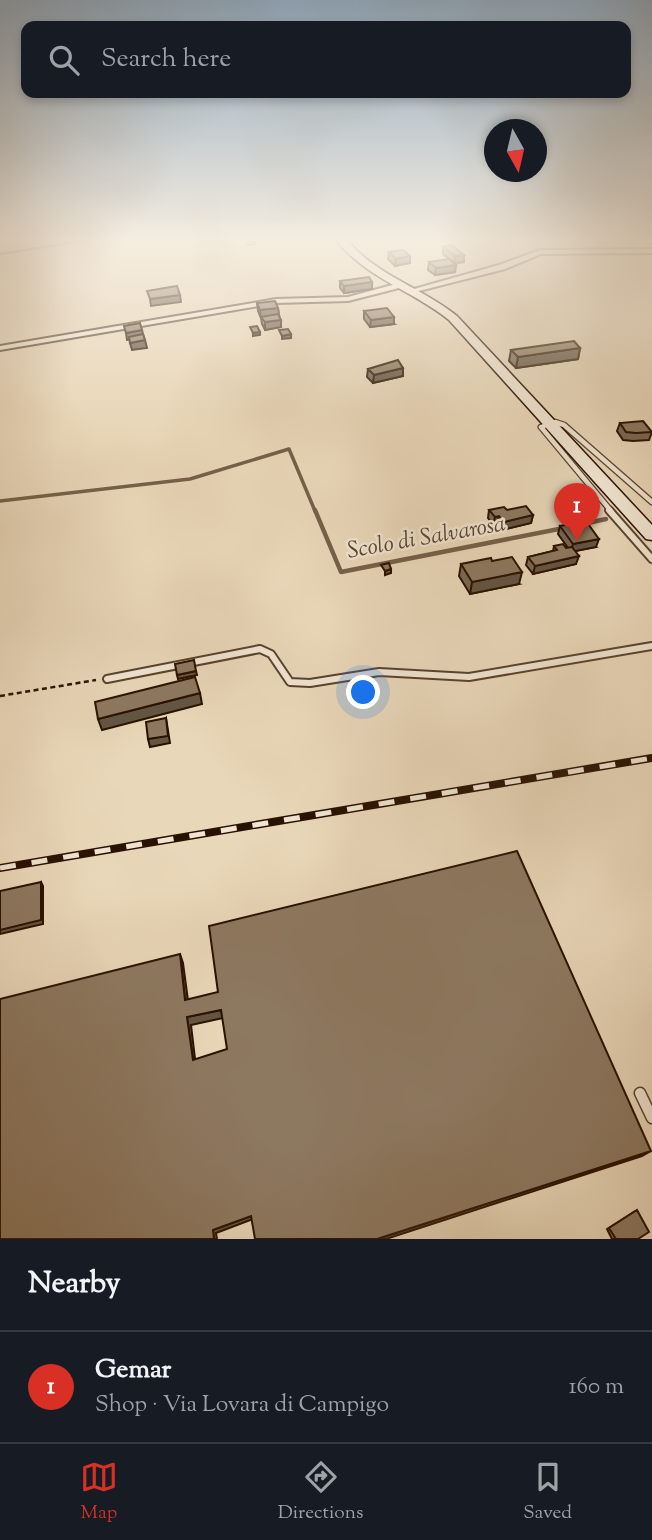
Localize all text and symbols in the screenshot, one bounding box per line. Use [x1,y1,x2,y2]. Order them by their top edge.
search box [21,21,631,98]
icon: search [45,41,83,79]
text: Search here [101,41,231,78]
north arrow [484,119,547,182]
pin: 1 [554,483,600,541]
water label: Scolo di Salvarosa [345,508,508,569]
your location [346,675,380,709]
text: Nearby [28,1263,120,1306]
text: Gemar [95,1352,171,1389]
text: 1 [47,1371,55,1404]
text: 160 m [569,1371,624,1404]
text: Shop · Via Lovara di Campigo [95,1389,389,1422]
tab: Map [80,1458,118,1527]
tab: Directions [278,1458,363,1527]
tab: Saved [523,1458,572,1527]

